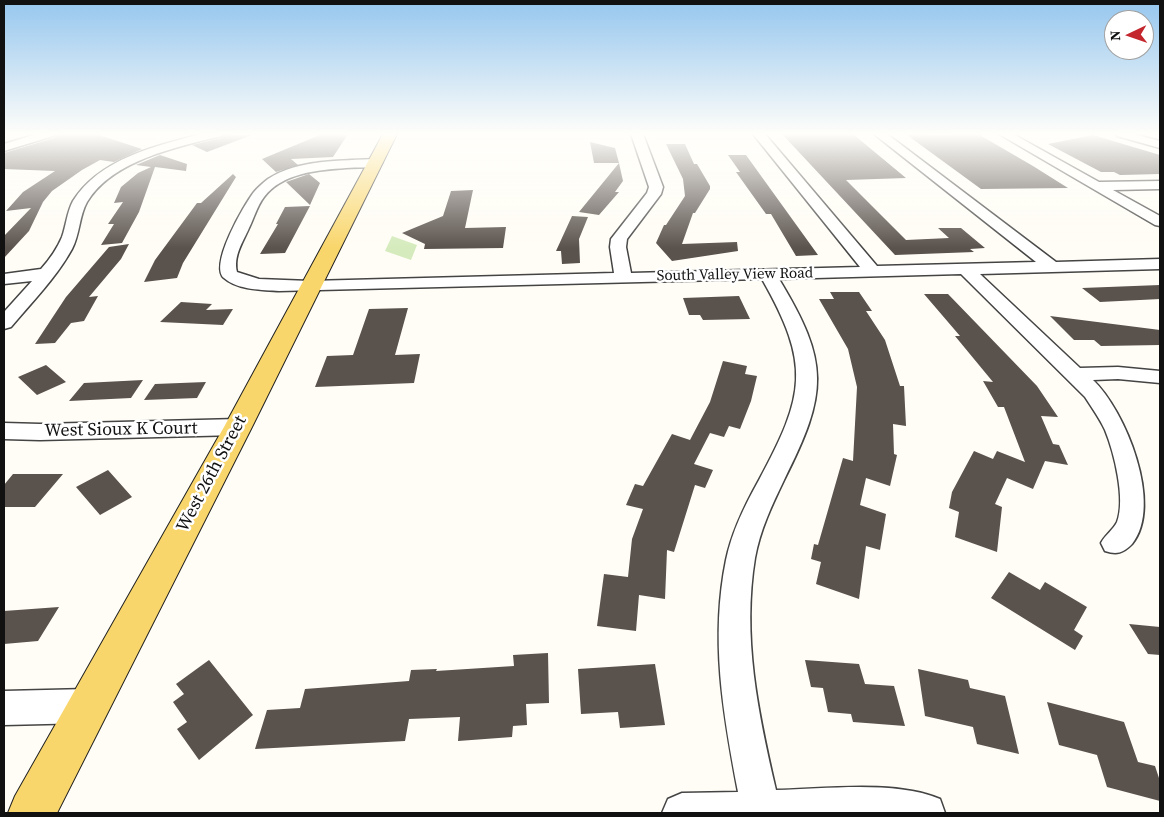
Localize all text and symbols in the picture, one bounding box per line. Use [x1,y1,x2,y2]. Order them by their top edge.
north arrow [1104,10,1154,60]
text: N [1105,30,1125,41]
street label: South Valley View Road [657,265,813,285]
street label: West 26th Street [172,412,252,536]
street label: West Sioux K Court [44,418,198,442]

